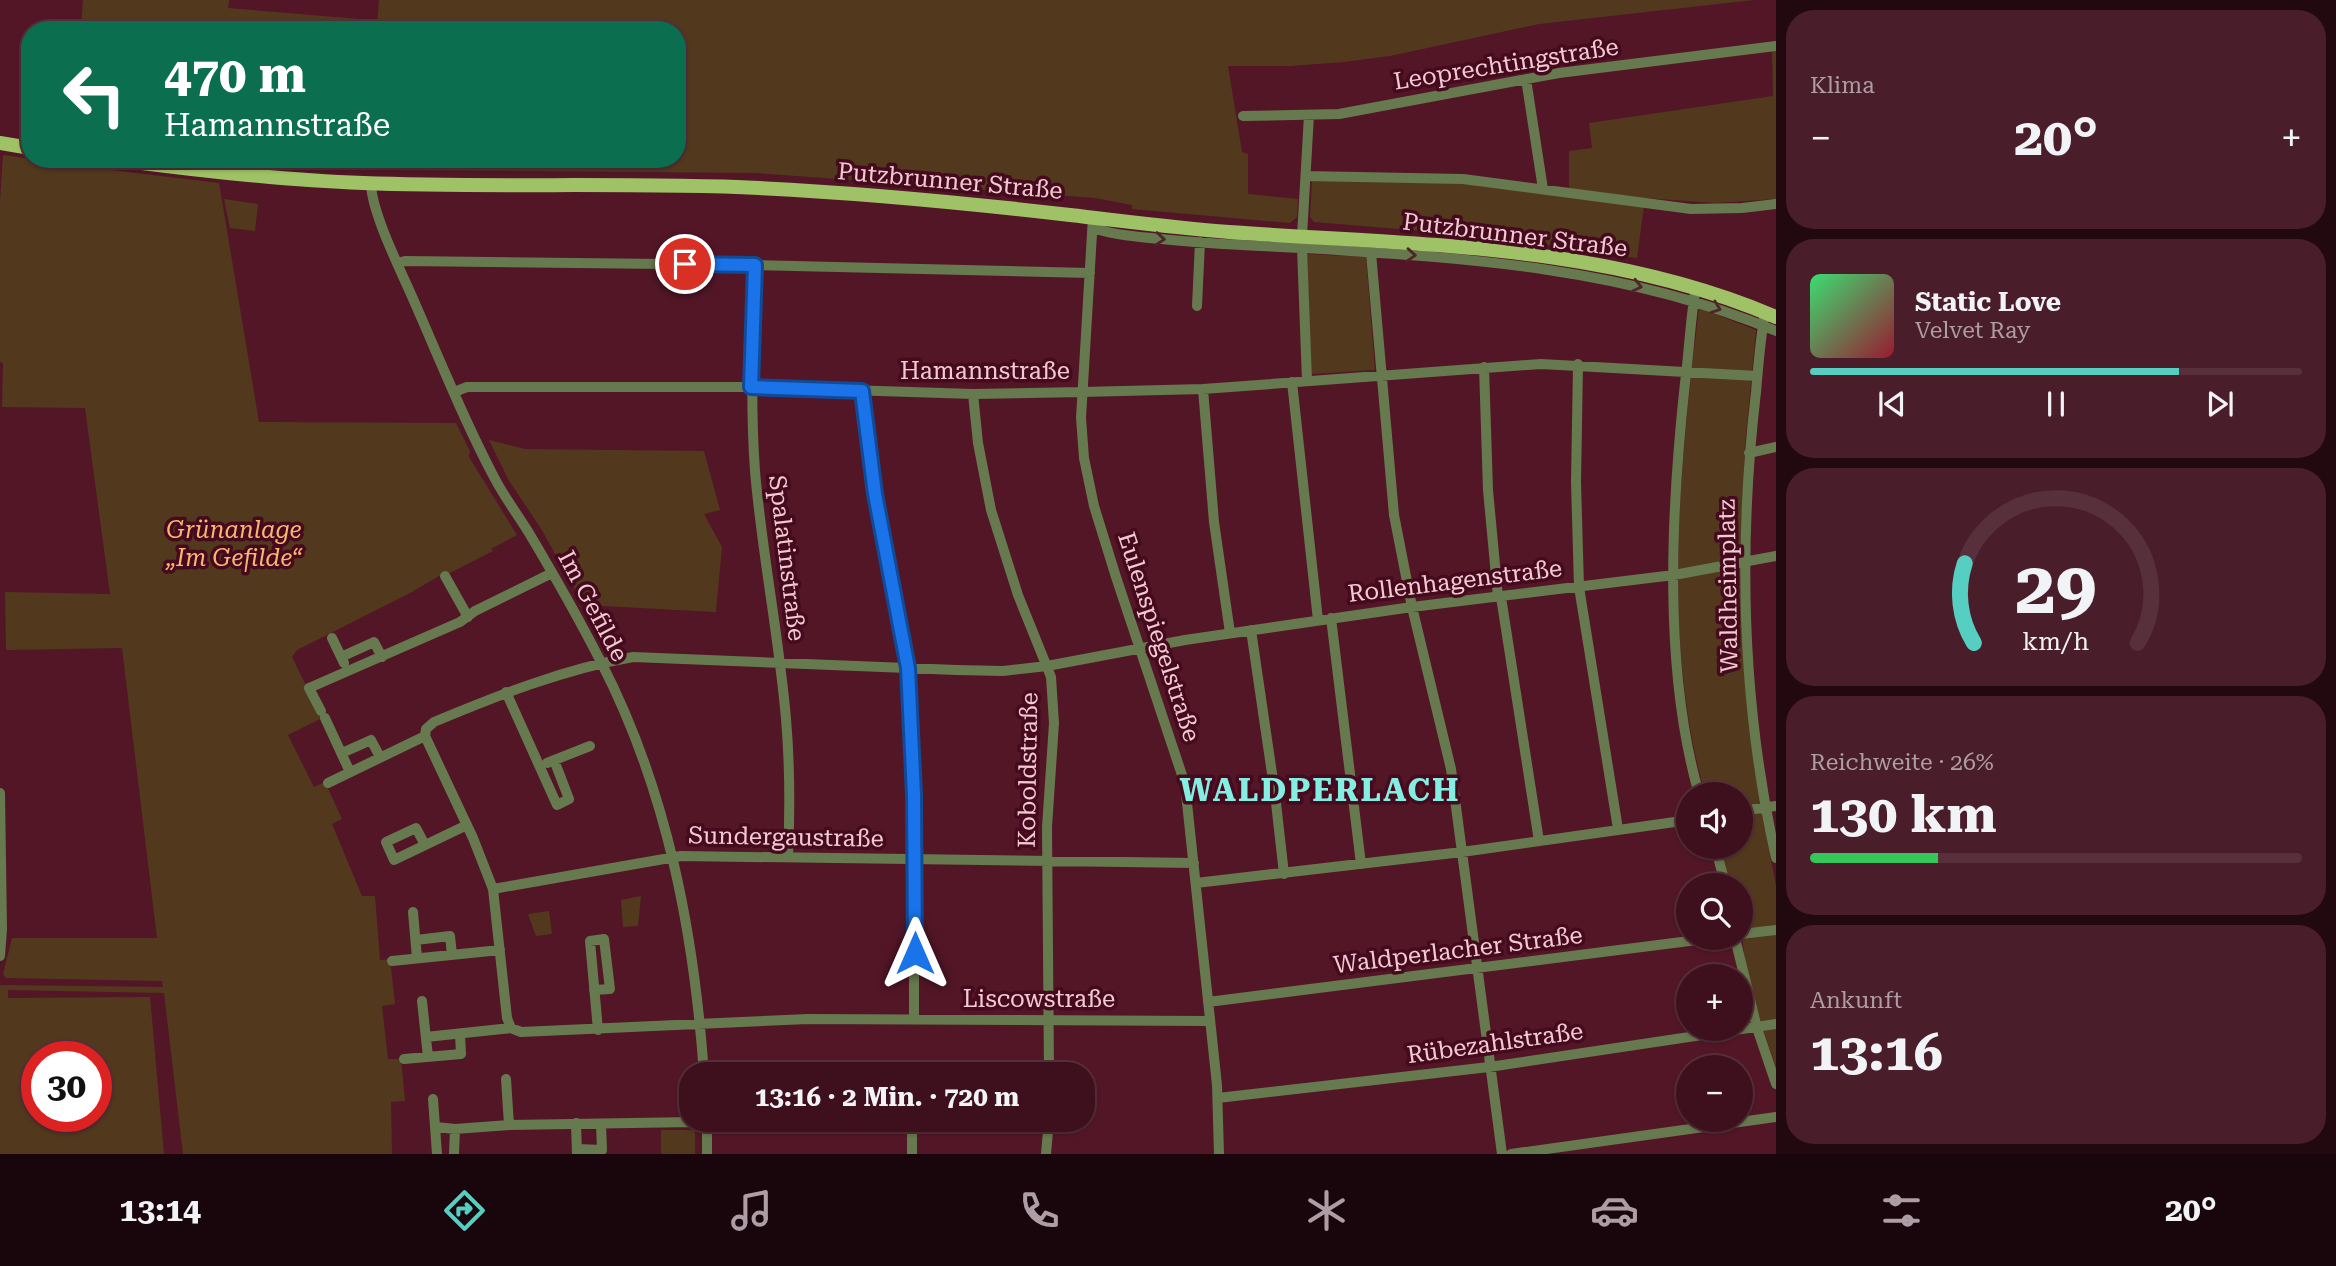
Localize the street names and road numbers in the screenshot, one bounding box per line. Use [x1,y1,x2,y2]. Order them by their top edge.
street label: Leoprechtingstraße [1392,32,1620,96]
street label: Putzbrunner Straße [836,157,1064,205]
street label: Putzbrunner Straße [1401,207,1629,263]
street label: Hamannstraße [900,357,1070,385]
street label: Spalatinstraße [763,474,811,642]
street label: Waldheimplatz [1712,499,1744,673]
street label: Eulenspiegelstraße [1112,529,1206,745]
street label: Im Gefilde [552,546,634,666]
street label: Rollenhagenstraße [1346,554,1564,608]
street label: Koboldstraße [1013,692,1043,848]
street label: Sundergaustraße [688,821,884,853]
street label: Waldperlacher Straße [1332,921,1584,979]
street label: Liscowstraße [963,985,1115,1013]
street label: Rübezahlstraße [1405,1017,1585,1069]

